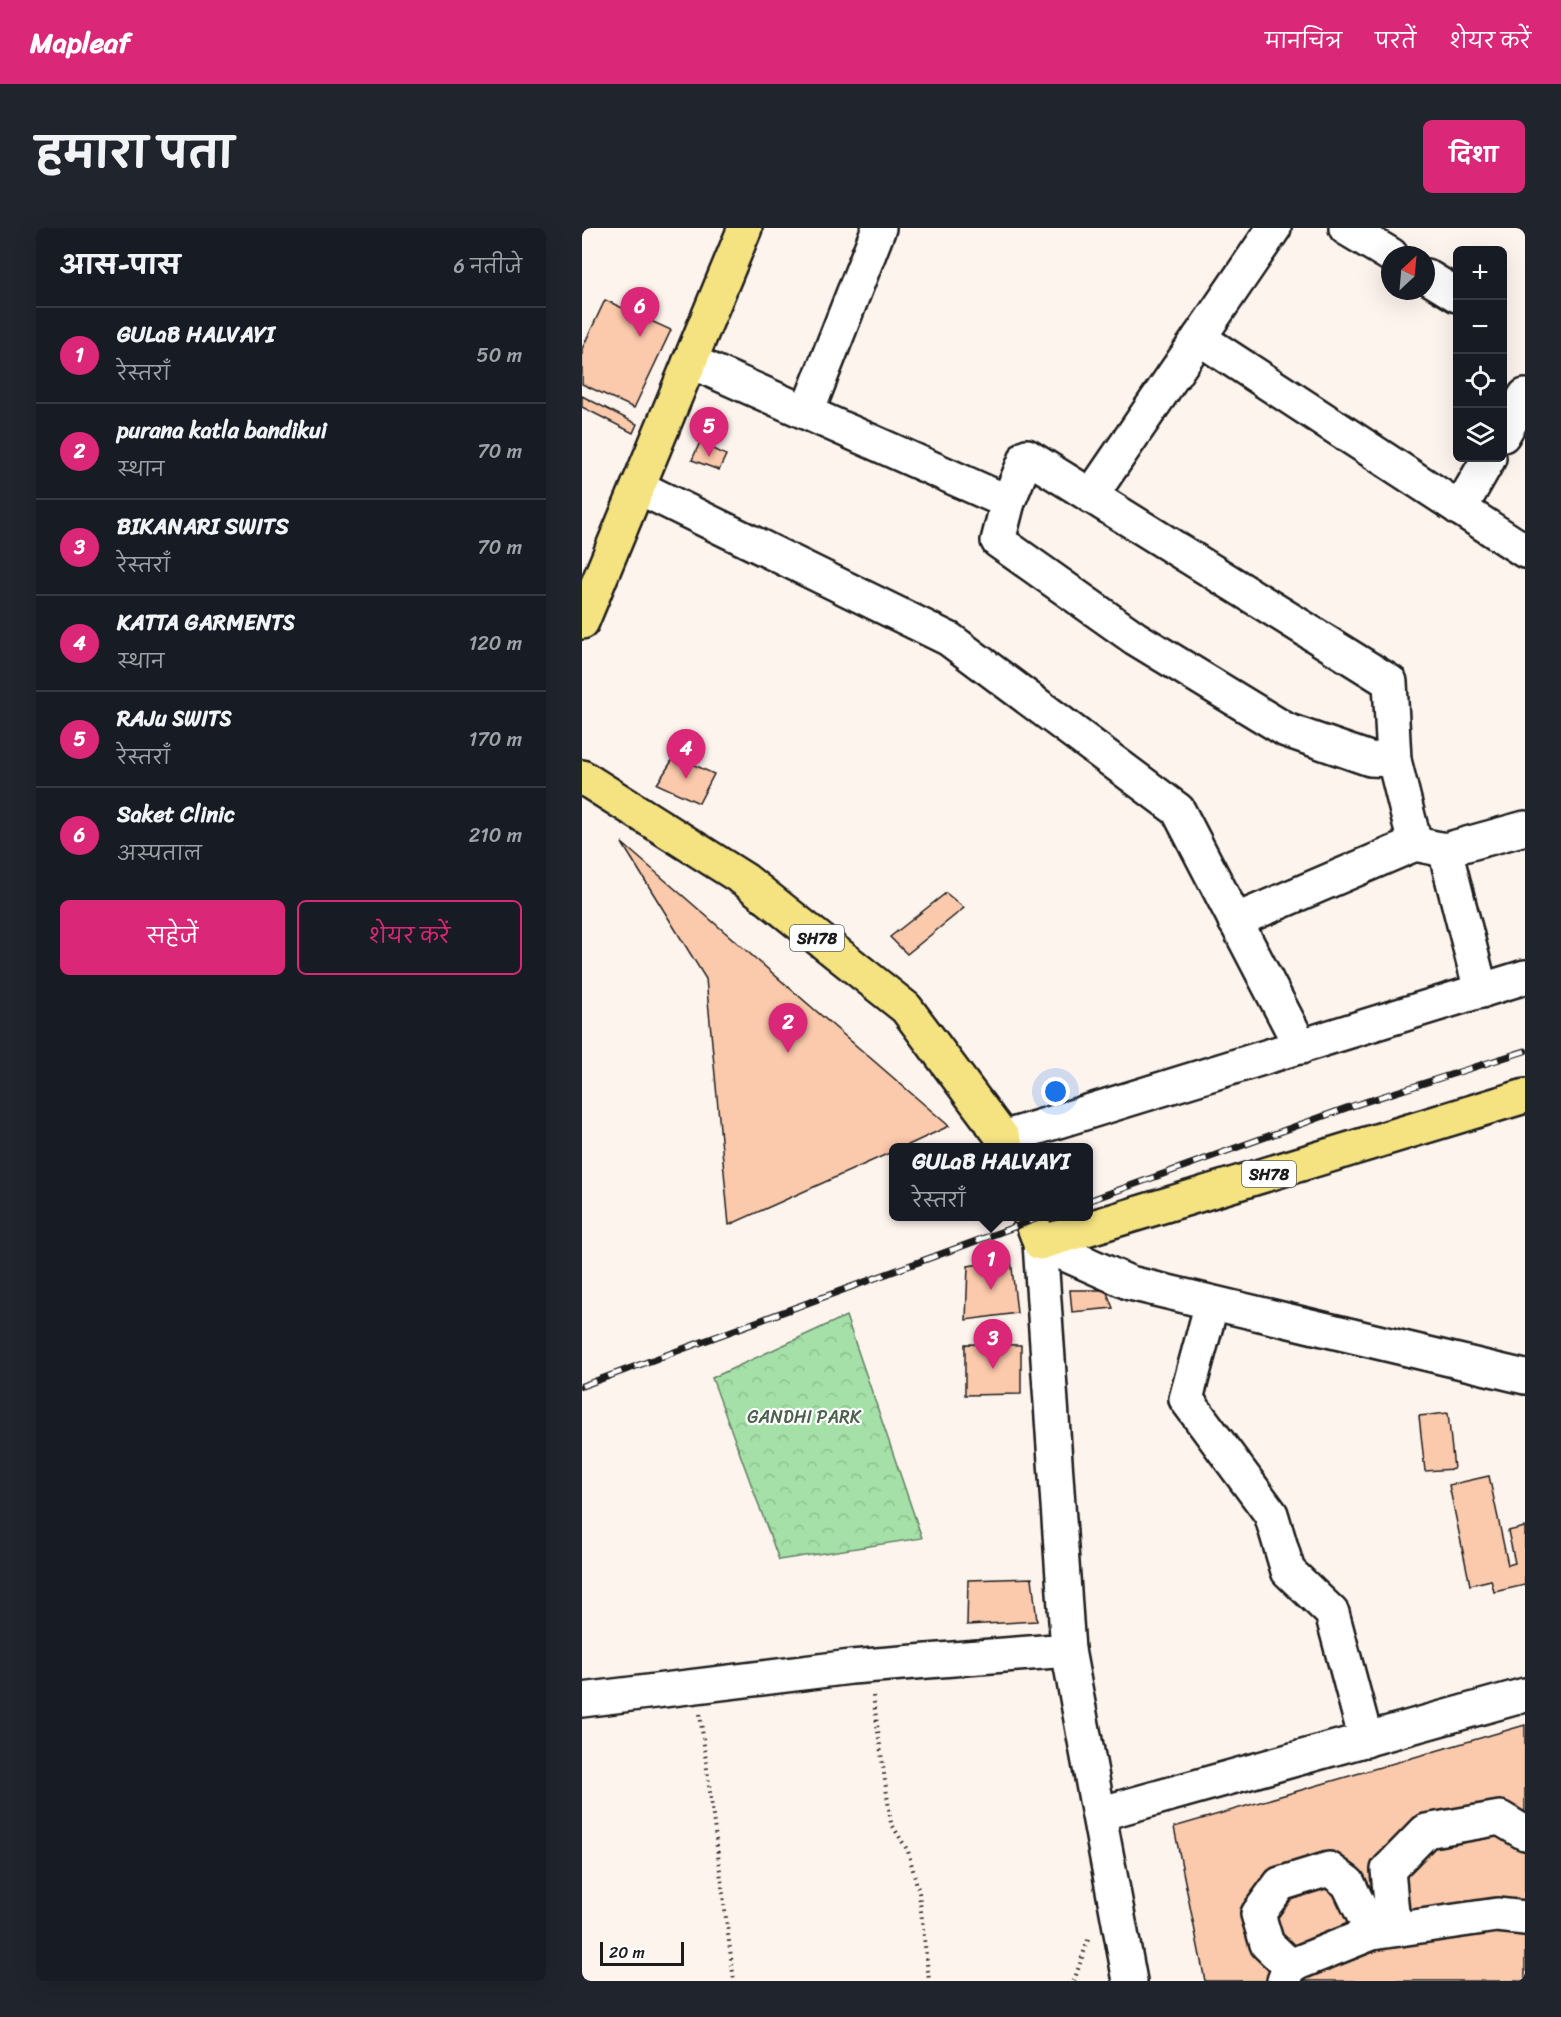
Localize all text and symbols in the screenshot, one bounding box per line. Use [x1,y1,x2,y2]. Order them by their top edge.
text: Mapleaf [30,18,130,67]
text: मानचित्र [1265,22,1342,60]
text: परतें [1375,22,1416,60]
text: शेयर करें [1449,22,1531,60]
text: हमारा पता [36,116,234,190]
button: दिशा [1423,120,1525,193]
text: आस-पास [60,242,180,288]
north arrow [1381,246,1435,300]
map controls [1453,246,1507,462]
button: + [1453,246,1507,300]
text: 6 नतीजे [454,249,522,284]
pin: 6 [620,288,660,337]
button: − [1453,300,1507,354]
text: GULaB HALVAYI [117,315,275,354]
text: 1 [75,338,84,373]
text: 50 m [477,338,522,373]
button: locate [1453,354,1507,408]
text: रेस्तराँ [117,356,170,391]
pin: 5 [690,408,728,457]
button: layers [1453,408,1507,462]
text: purana katla bandikui [117,411,327,450]
text: 2 [74,434,85,469]
text: 70 m [477,434,522,469]
text: स्थान [117,452,164,487]
text: BIKANARI SWITS [117,507,289,546]
text: 3 [74,530,85,565]
text: 70 m [477,530,522,565]
text: रेस्तराँ [117,548,170,583]
text: KATTA GARMENTS [117,603,295,642]
text: 4 [73,626,86,661]
text: 120 m [469,626,522,661]
text: स्थान [117,644,164,679]
text: RAJu SWITS [117,699,232,738]
text: 5 [73,722,86,757]
text: 170 m [469,722,522,757]
pin: 4 [666,730,706,779]
text: रेस्तराँ [117,740,170,775]
text: Saket Clinic [117,795,235,834]
text: 6 [74,818,85,853]
text: 210 m [469,818,522,853]
text: अस्पताल [117,836,202,871]
button: सहेजें [60,900,285,975]
button: शेयर करें [297,900,522,975]
road number: SH78 [790,925,844,951]
pin: 2 [768,1004,808,1053]
your location [1041,1077,1070,1106]
text: GULaB HALVAYI [912,1142,1070,1181]
popup [889,1143,1093,1221]
road number: SH78 [1242,1161,1296,1187]
text: रेस्तराँ [912,1183,965,1218]
pin: 1 [972,1240,1010,1290]
pin: 3 [974,1320,1012,1369]
park label: GANDHI PARK [747,1401,862,1433]
text: 20 m [609,1938,645,1967]
scale bar [600,1939,684,1966]

